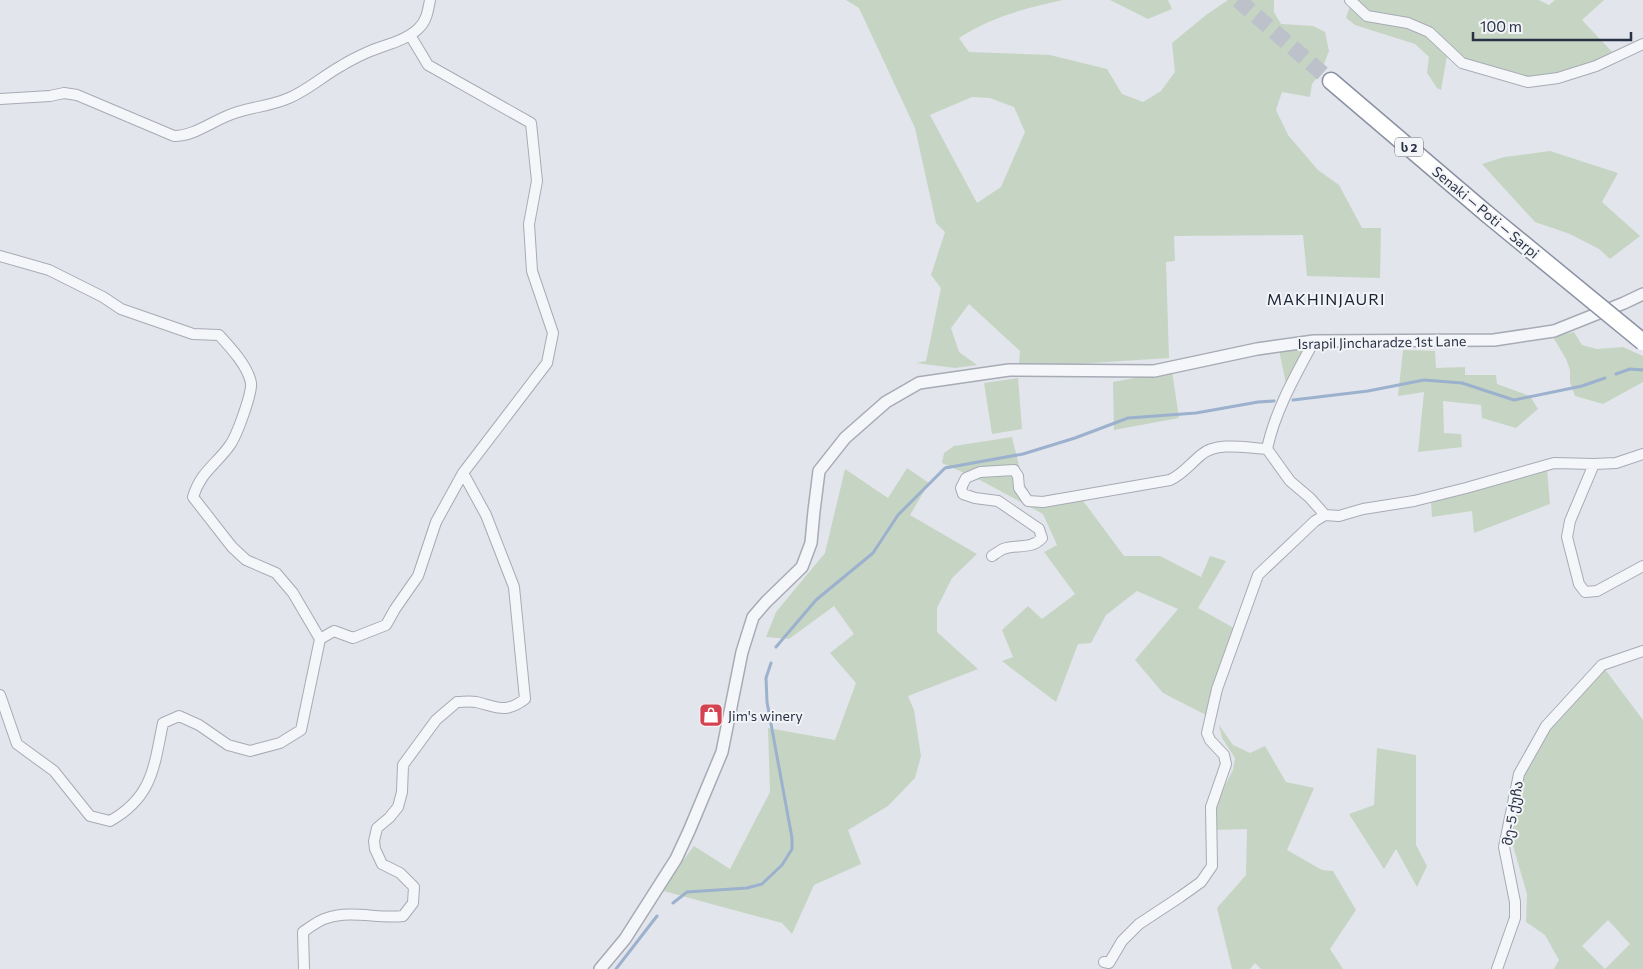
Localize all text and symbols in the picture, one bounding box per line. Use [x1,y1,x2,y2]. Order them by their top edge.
scale bar [1473,10,1630,42]
text: 100 m [1480,17,1522,35]
road number: ს 2 [1395,138,1423,156]
street label: Senaki — Poti — Sarpi [1429,162,1543,262]
district label: MAKHINJAURI [1267,289,1385,308]
street label: Israpil Jincharadze 1st Lane [1298,332,1466,352]
shop icon: Jim's winery [698,702,724,728]
place label: Jim's winery [728,707,803,724]
street label: მე-5 ქუჩა [1498,779,1527,847]

